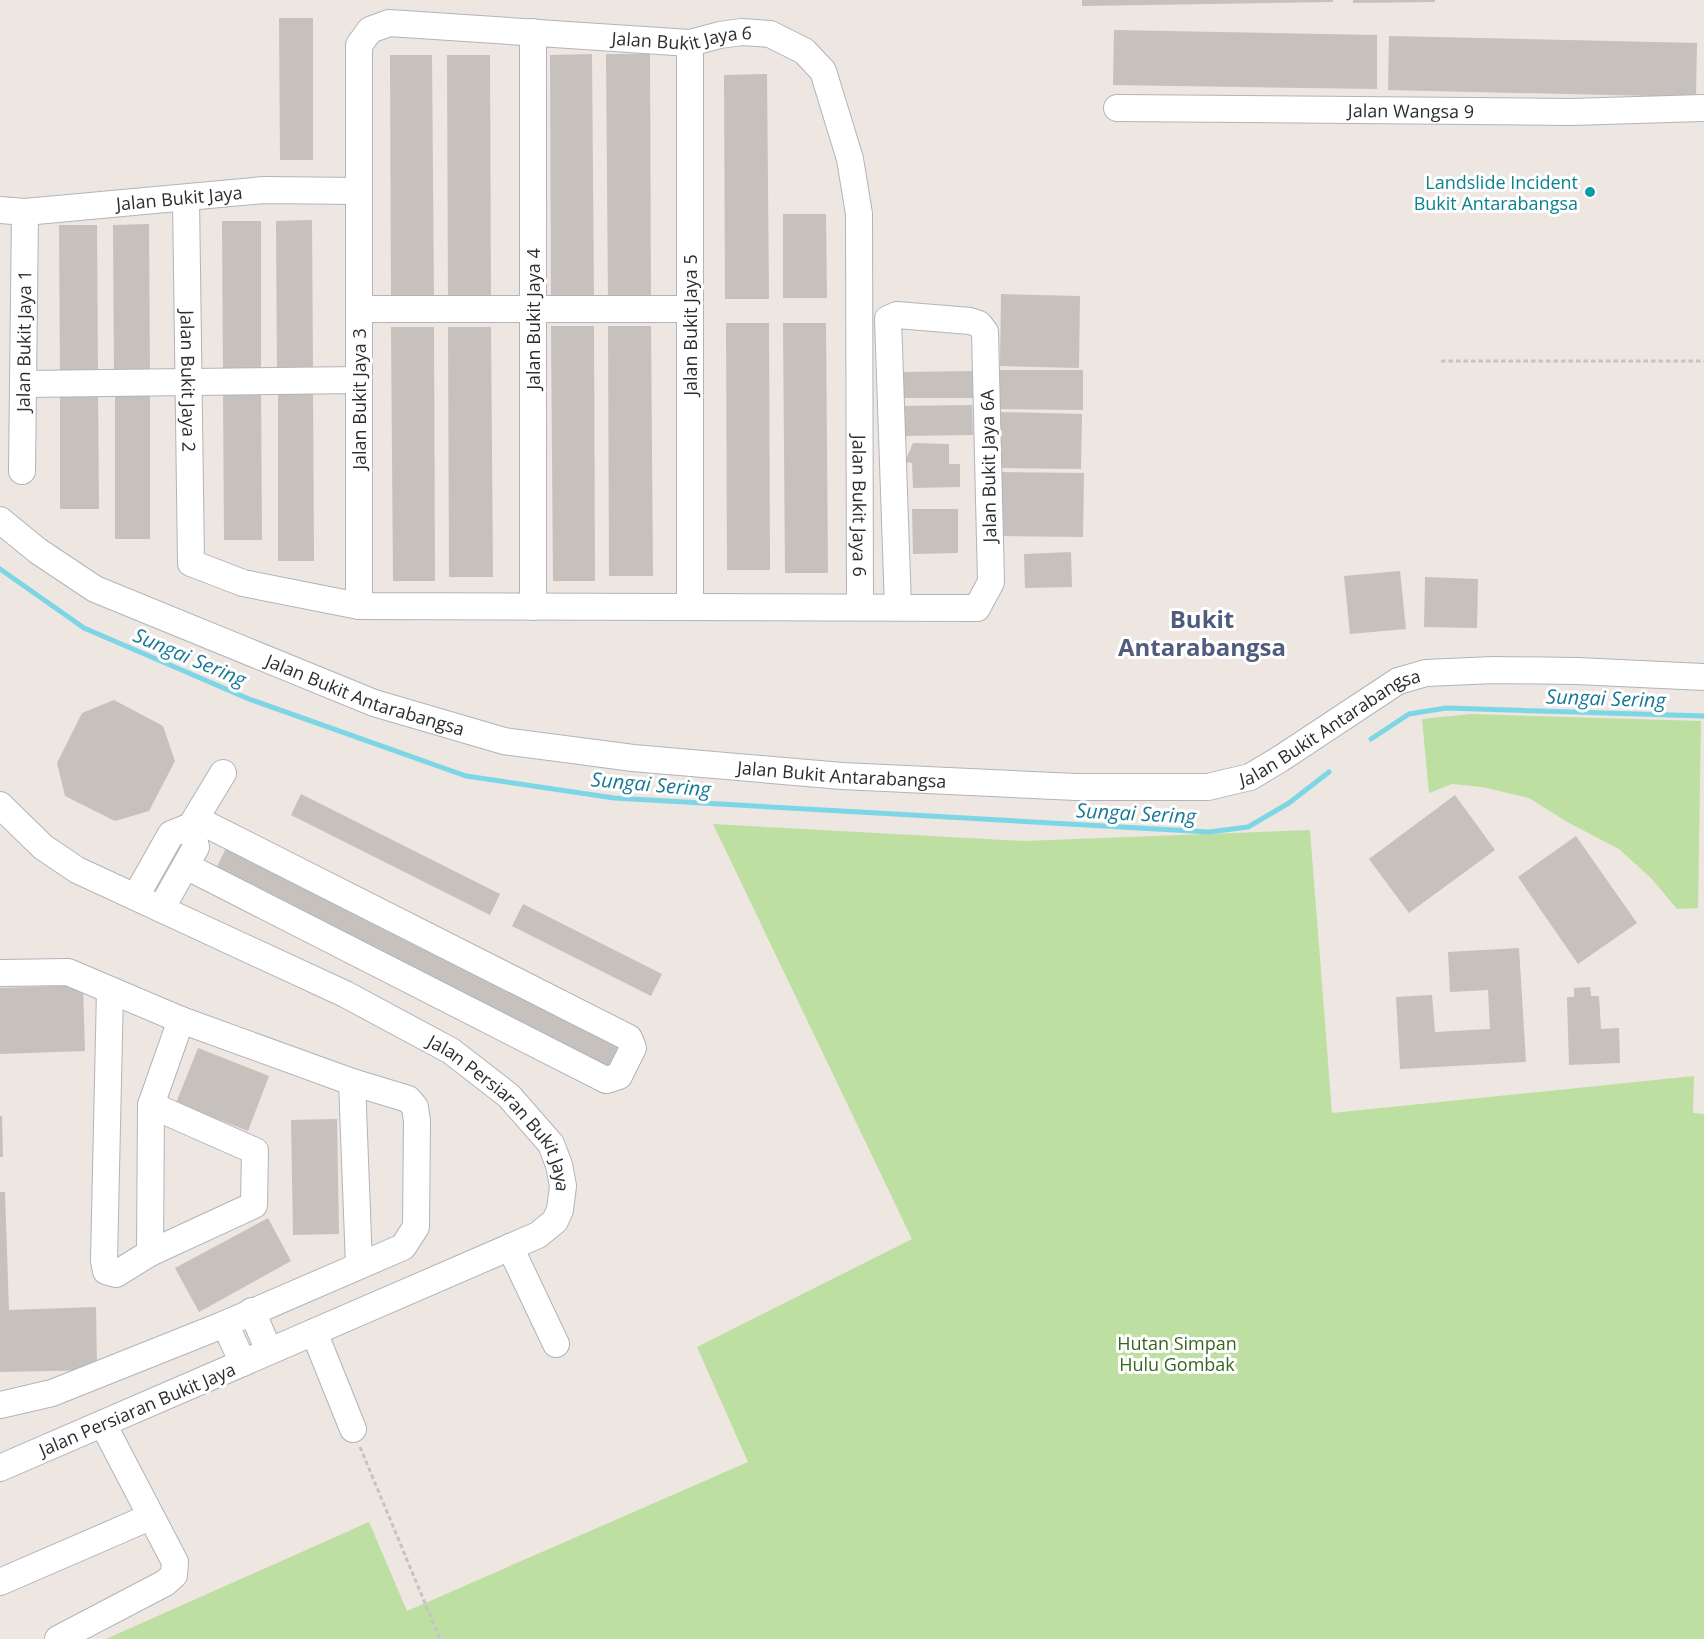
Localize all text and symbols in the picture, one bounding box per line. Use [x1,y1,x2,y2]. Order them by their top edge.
street label: Jalan Bukit Jaya 6 [609,20,753,55]
street label: Jalan Wangsa 9 [1346,98,1474,123]
place label: Landslide Incident Bukit Antarabangsa [1414,170,1578,215]
street label: Jalan Bukit Jaya [113,180,244,216]
marker: Landslide Incident Bukit Antarabangsa [1583,185,1597,199]
street label: Jalan Bukit Jaya 4 [521,248,545,392]
street label: Jalan Bukit Jaya 5 [678,254,702,398]
street label: Jalan Bukit Jaya 1 [11,270,36,414]
street label: Jalan Bukit Jaya 2 [176,308,201,452]
street label: Jalan Bukit Jaya 3 [347,328,371,472]
street label: Jalan Bukit Jaya 6A [975,389,1001,545]
street label: Jalan Bukit Jaya 6 [848,433,872,577]
district label: Bukit Antarabangsa [1118,602,1286,663]
water label: Sungai Sering [130,621,251,693]
street label: Jalan Bukit Antarabangsa [260,647,467,741]
street label: Jalan Bukit Antarabangsa [1235,663,1423,792]
water label: Sungai Sering [1546,682,1667,714]
street label: Jalan Bukit Antarabangsa [734,755,947,793]
water label: Sungai Sering [590,765,713,803]
water label: Sungai Sering [1075,796,1197,830]
street label: Jalan Persiaran Bukit Jaya [422,1028,575,1193]
park label: Hutan Simpan Hulu Gombak [1117,1331,1237,1376]
street label: Jalan Persiaran Bukit Jaya [33,1357,239,1462]

